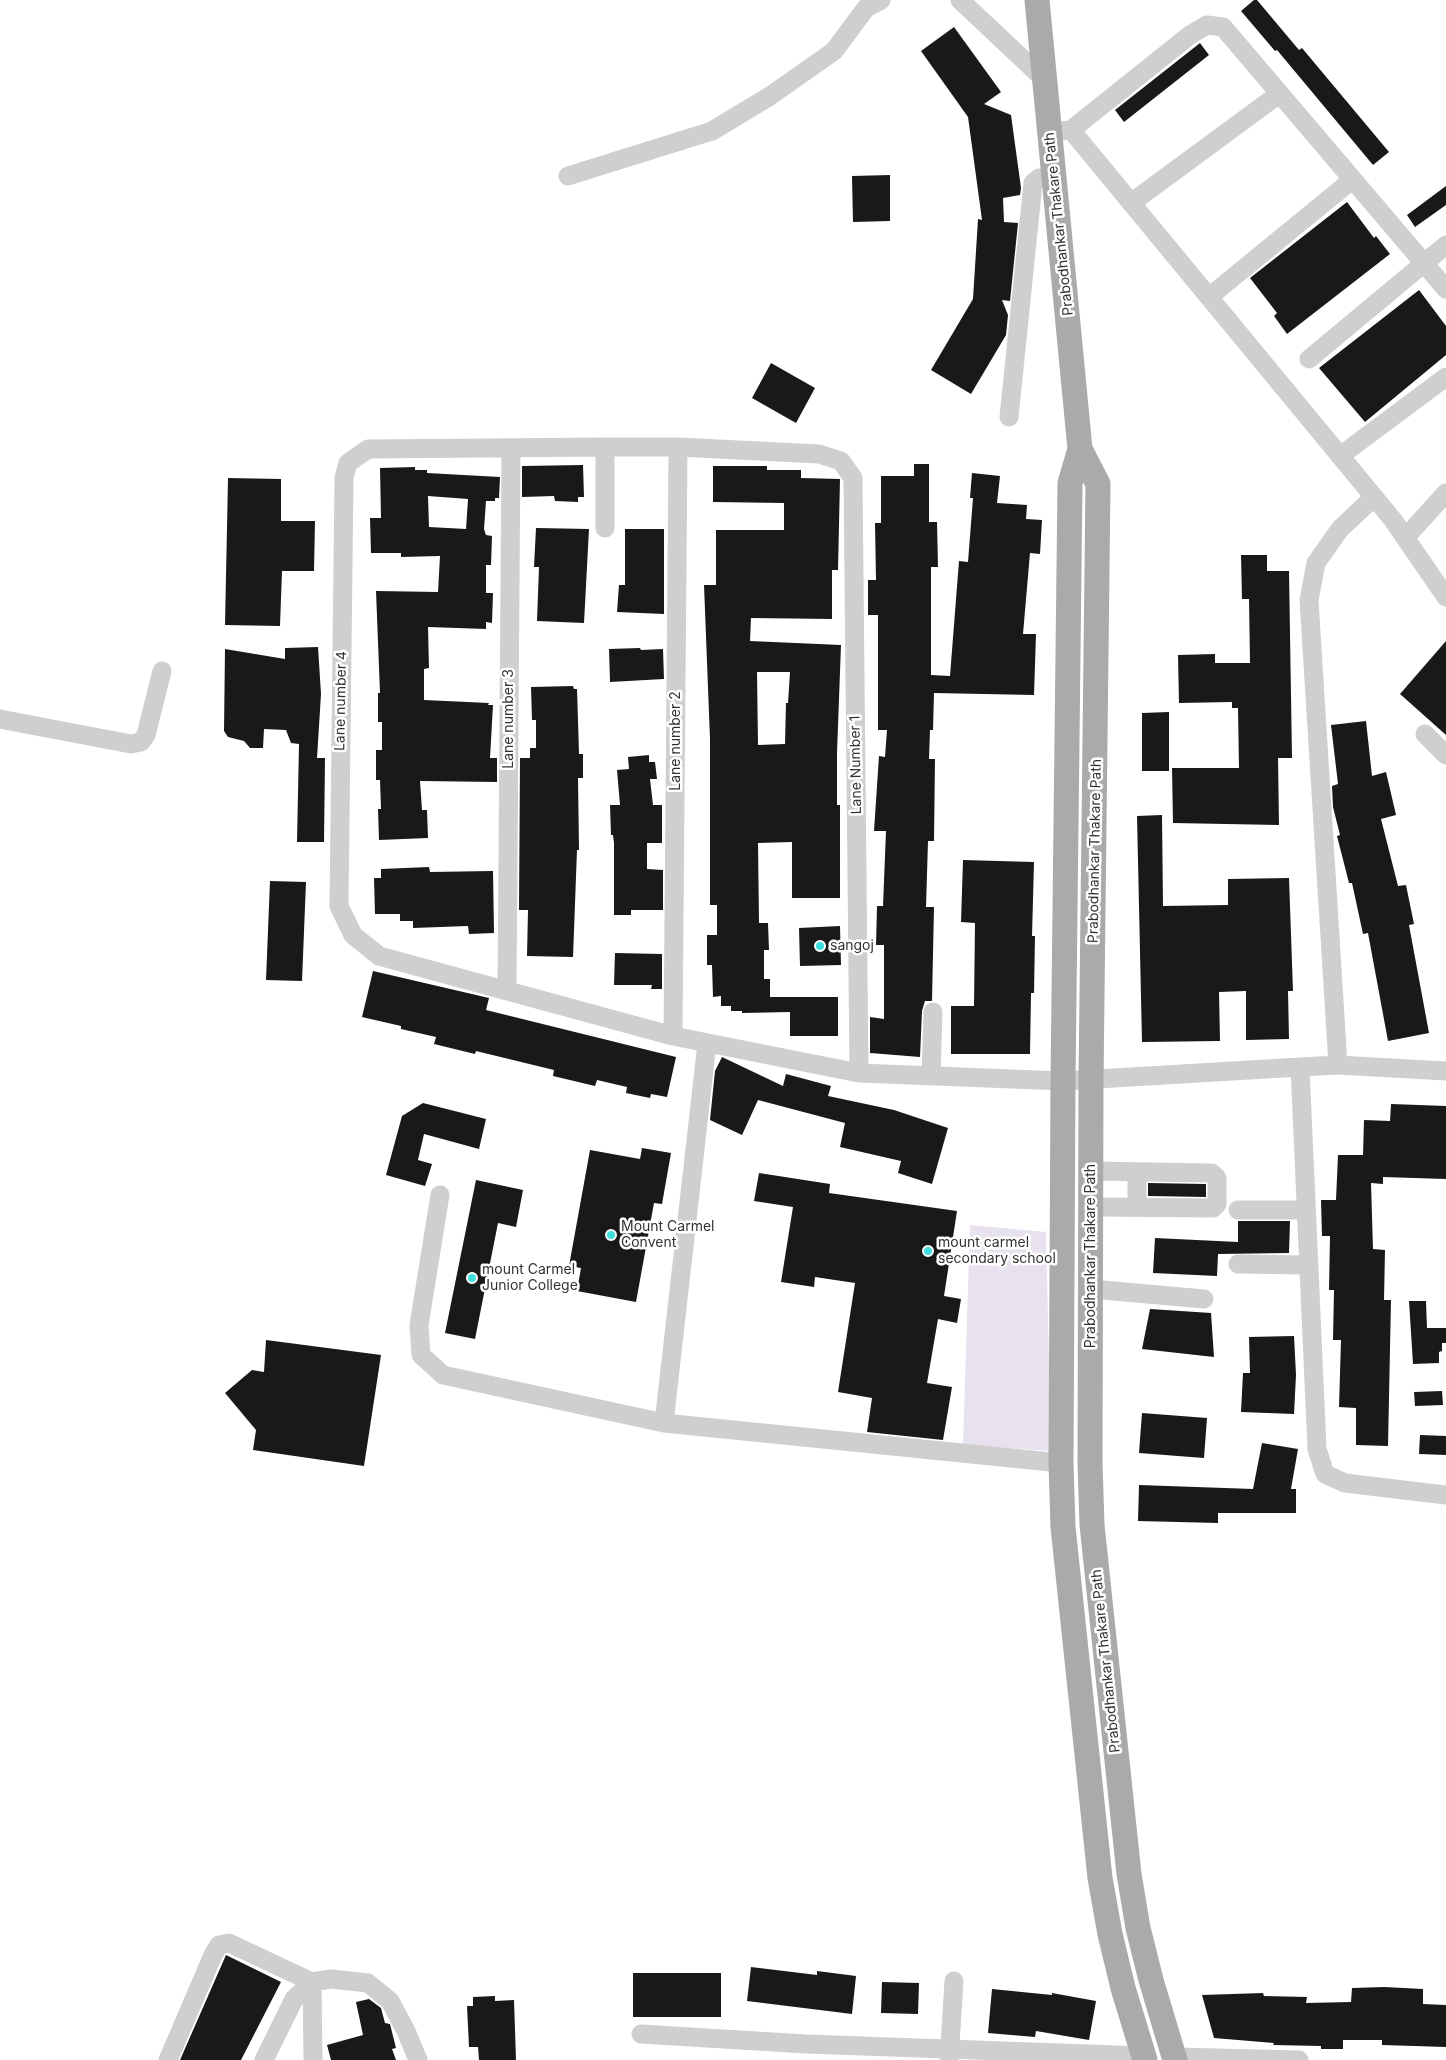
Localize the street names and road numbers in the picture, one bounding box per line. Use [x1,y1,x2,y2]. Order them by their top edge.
street label: Prabodhankar Thakare Path [1041,131,1077,317]
street label: Lane number 4 [332,651,350,751]
street label: Lane number 3 [501,669,517,769]
street label: Lane number 2 [668,691,684,791]
street label: Lane Number 1 [847,715,865,815]
street label: Prabodhankar Thakare Path [1085,759,1105,943]
street label: Prabodhankar Thakare Path [1083,1164,1099,1348]
street label: Prabodhankar Thakare Path [1088,1568,1124,1754]

